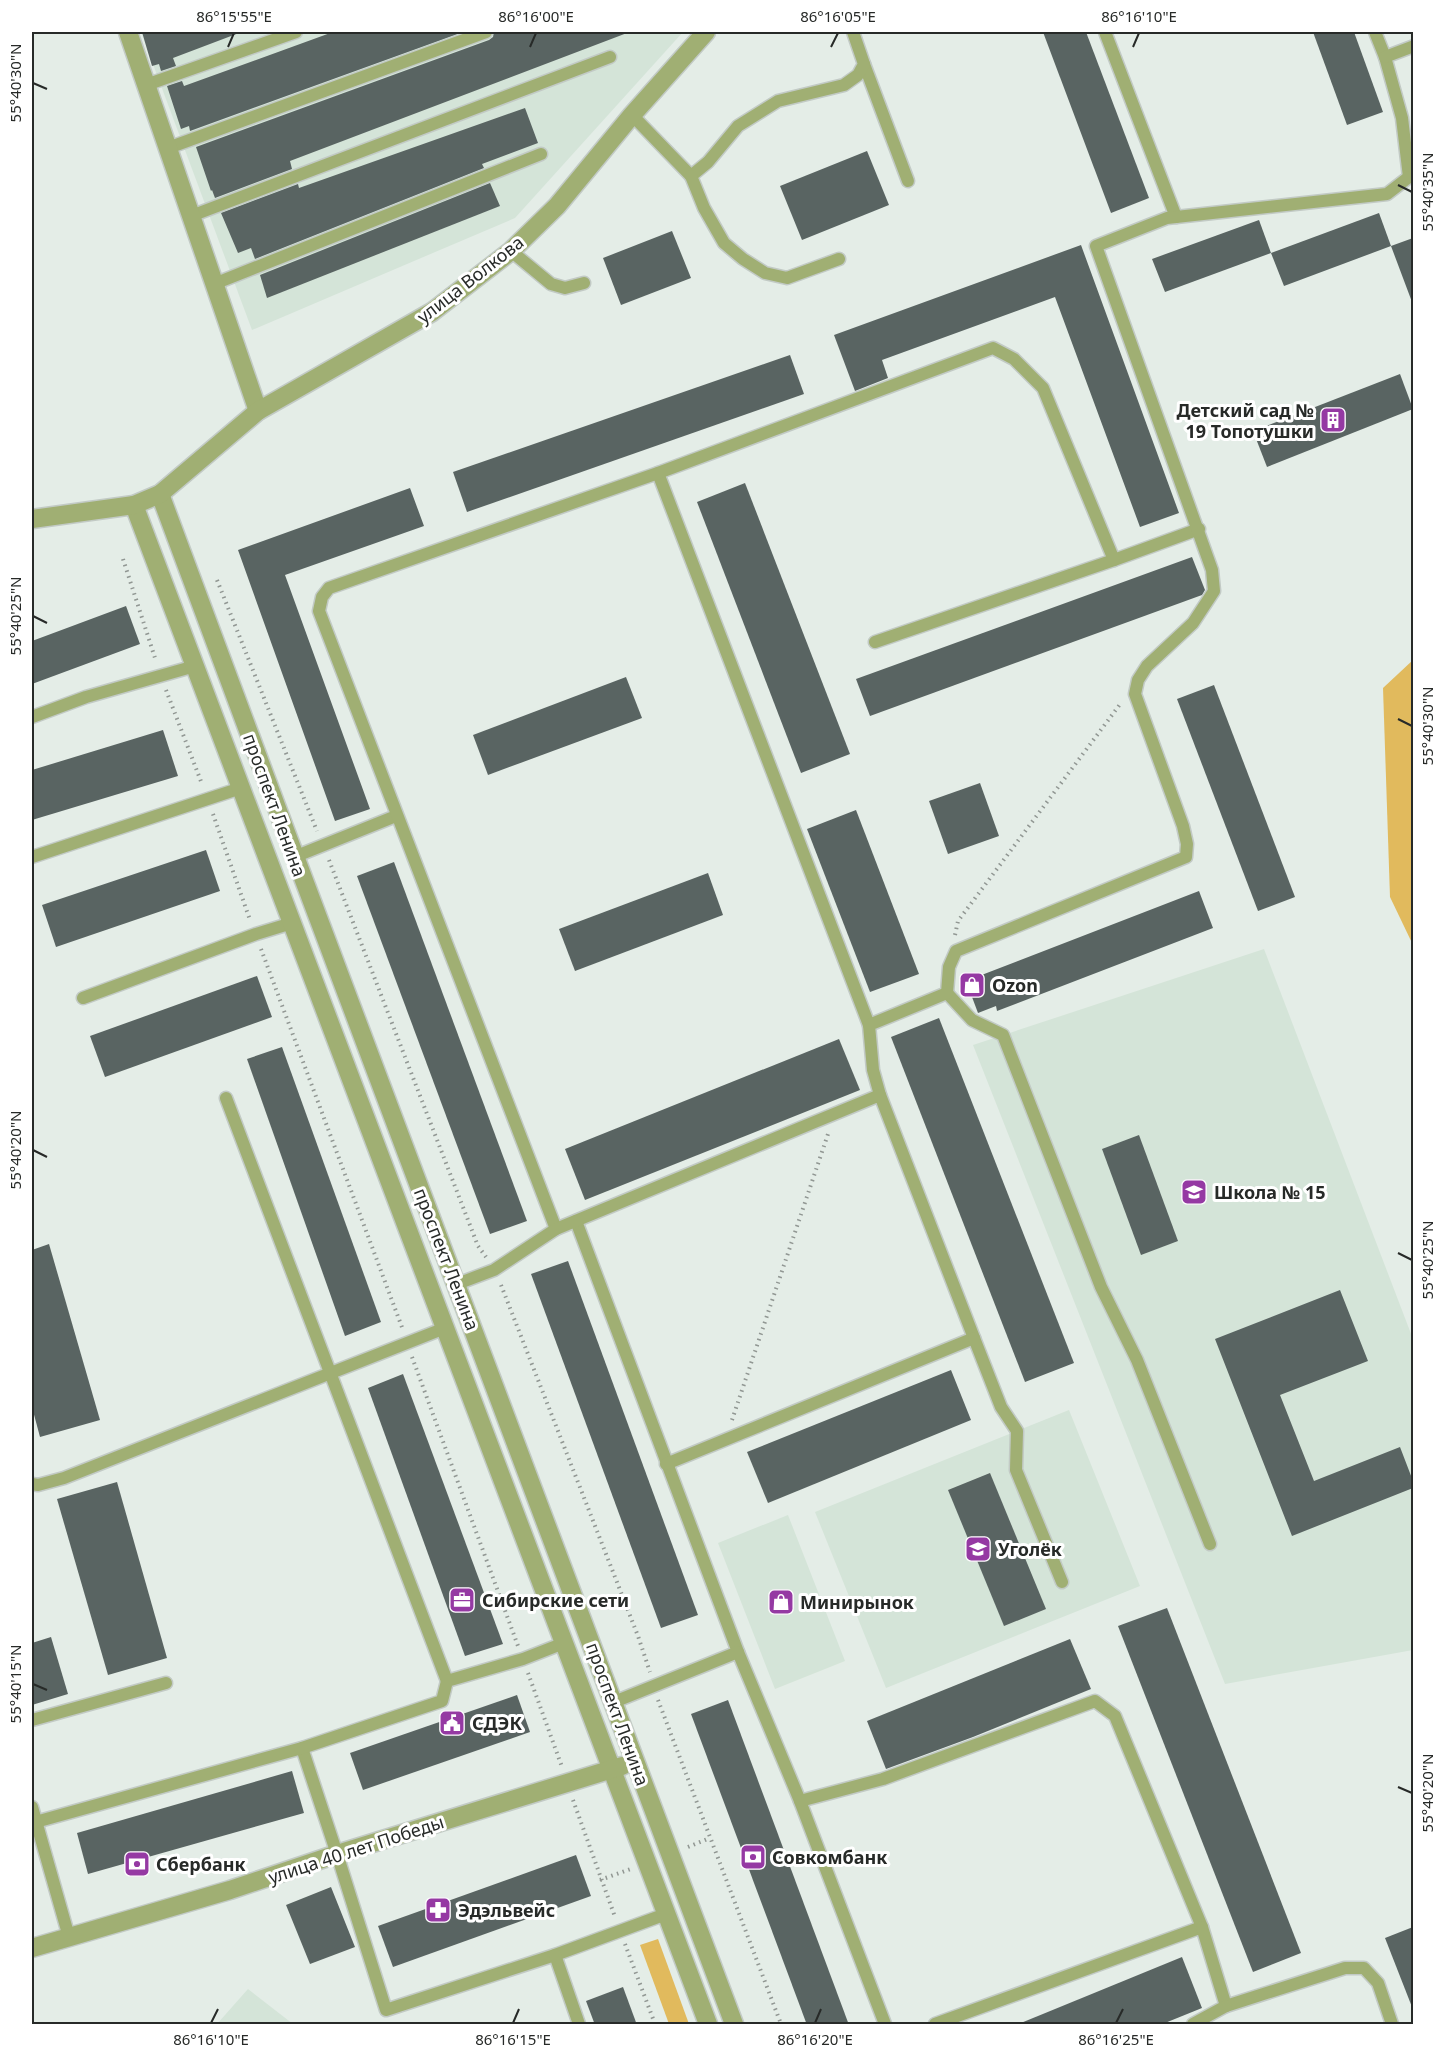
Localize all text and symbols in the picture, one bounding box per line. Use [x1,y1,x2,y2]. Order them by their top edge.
text: 86°15'55"E [196,6,272,26]
text: 86°16'00"E [498,6,574,26]
text: 86°16'05"E [800,6,876,26]
text: 86°16'10"E [1101,6,1177,26]
text: 55°40'30"N [5,44,25,122]
text: 55°40'35"N [1417,153,1437,231]
street label: улица Волкова [412,230,528,328]
place label: Детский сад № 19 Топотушки [1177,398,1314,443]
building icon: Детский сад № 19 Топотушки [1318,405,1348,435]
text: 55°40'25"N [5,577,25,655]
text: 55°40'30"N [1417,687,1437,765]
street label: проспект Ленина [238,730,312,880]
shop icon: Ozon [957,970,987,1000]
place label: Ozon [992,973,1038,997]
text: 55°40'20"N [5,1111,25,1189]
school or university icon: Школа № 15 [1179,1177,1209,1207]
place label: Школа № 15 [1214,1180,1326,1204]
street label: проспект Ленина [409,1184,485,1334]
text: 55°40'25"N [1417,1221,1437,1299]
school or university icon: Уголёк [963,1534,993,1564]
place label: Уголёк [998,1537,1062,1561]
office icon: Сибирские сети [447,1585,477,1615]
shop icon: Минирынок [766,1587,796,1617]
place label: Сибирские сети [482,1588,629,1612]
place label: Минирынок [800,1590,914,1614]
street label: проспект Ленина [581,1639,655,1789]
text: 55°40'15"N [5,1645,25,1723]
public building icon: СДЭК [437,1708,467,1738]
place label: СДЭК [472,1711,522,1735]
text: 55°40'20"N [1417,1754,1437,1832]
street label: улица 40 лет Победы [265,1809,447,1889]
bank icon: Совкомбанк [738,1842,768,1872]
place label: Совкомбанк [772,1845,887,1869]
bank icon: Сбербанк [122,1849,152,1879]
place label: Сбербанк [156,1852,246,1876]
pharmacy icon: Эдэльвейс [423,1895,453,1925]
place label: Эдэльвейс [458,1898,555,1922]
text: 86°16'10"E [173,2029,249,2049]
text: 86°16'15"E [475,2029,551,2049]
text: 86°16'20"E [777,2029,853,2049]
text: 86°16'25"E [1078,2029,1154,2049]

